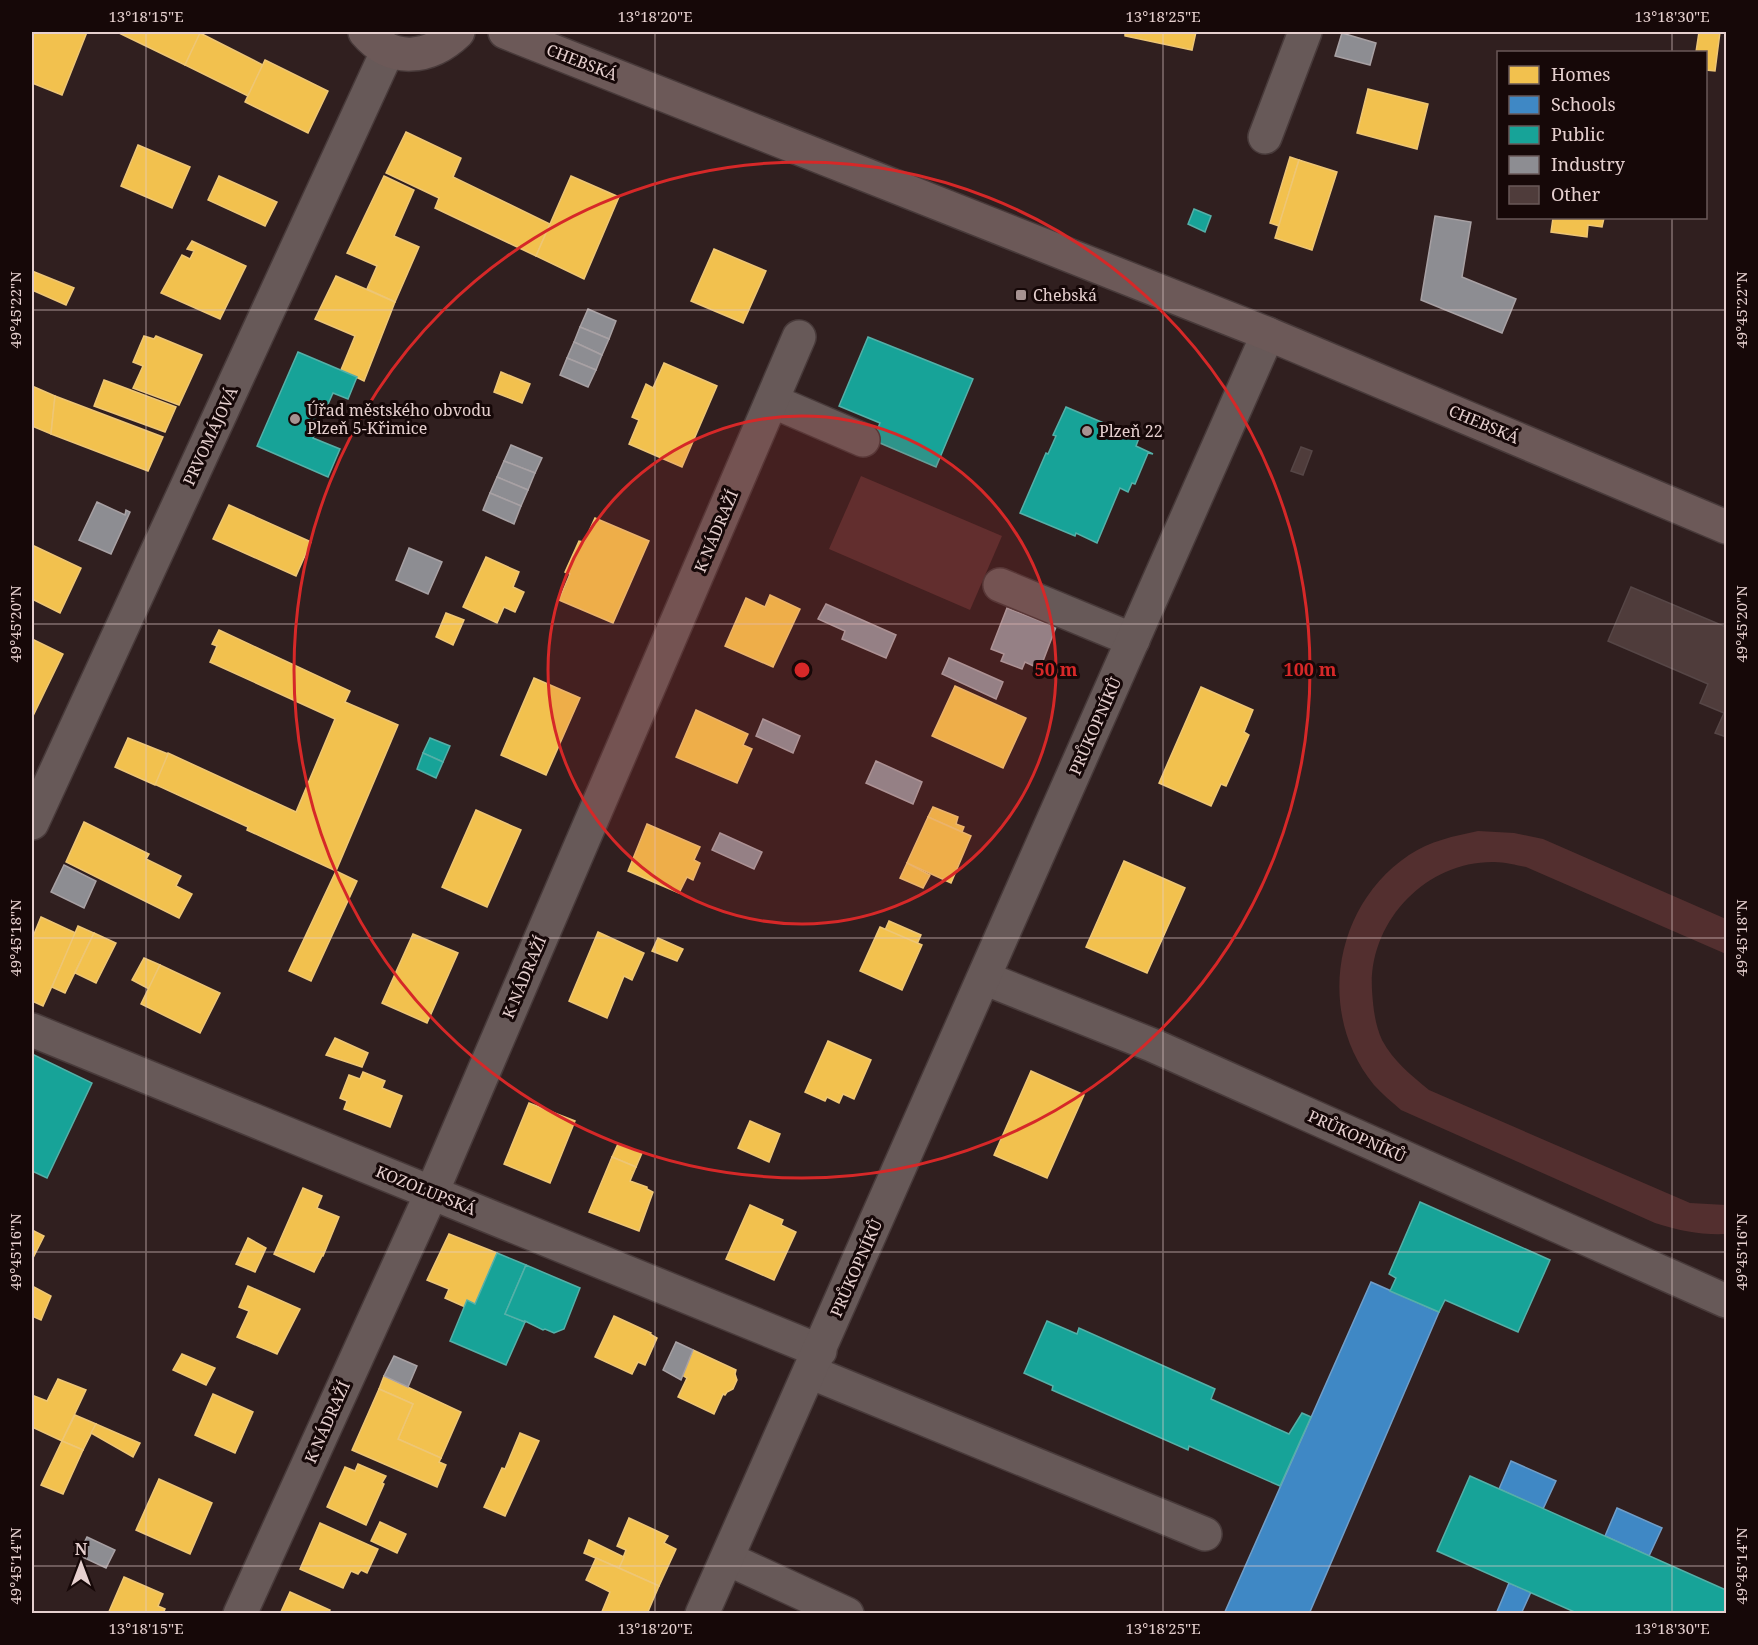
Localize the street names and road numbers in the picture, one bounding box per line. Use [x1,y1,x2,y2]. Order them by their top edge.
street label: CHEBSKÁ [543,38,621,86]
street label: PRVOMÁJOVÁ [178,382,243,489]
street label: CHEBSKÁ [1446,399,1523,449]
street label: K NÁDRAŽÍ [689,486,743,576]
street label: PRŮKOPNÍKŮ [1064,673,1127,778]
street label: K NÁDRAŽÍ [497,932,551,1022]
street label: PRŮKOPNÍKŮ [1305,1105,1410,1168]
street label: KOZOLUPSKÁ [373,1160,480,1220]
street label: PRŮKOPNÍKŮ [825,1215,888,1320]
street label: K NÁDRAŽÍ [299,1377,355,1466]

